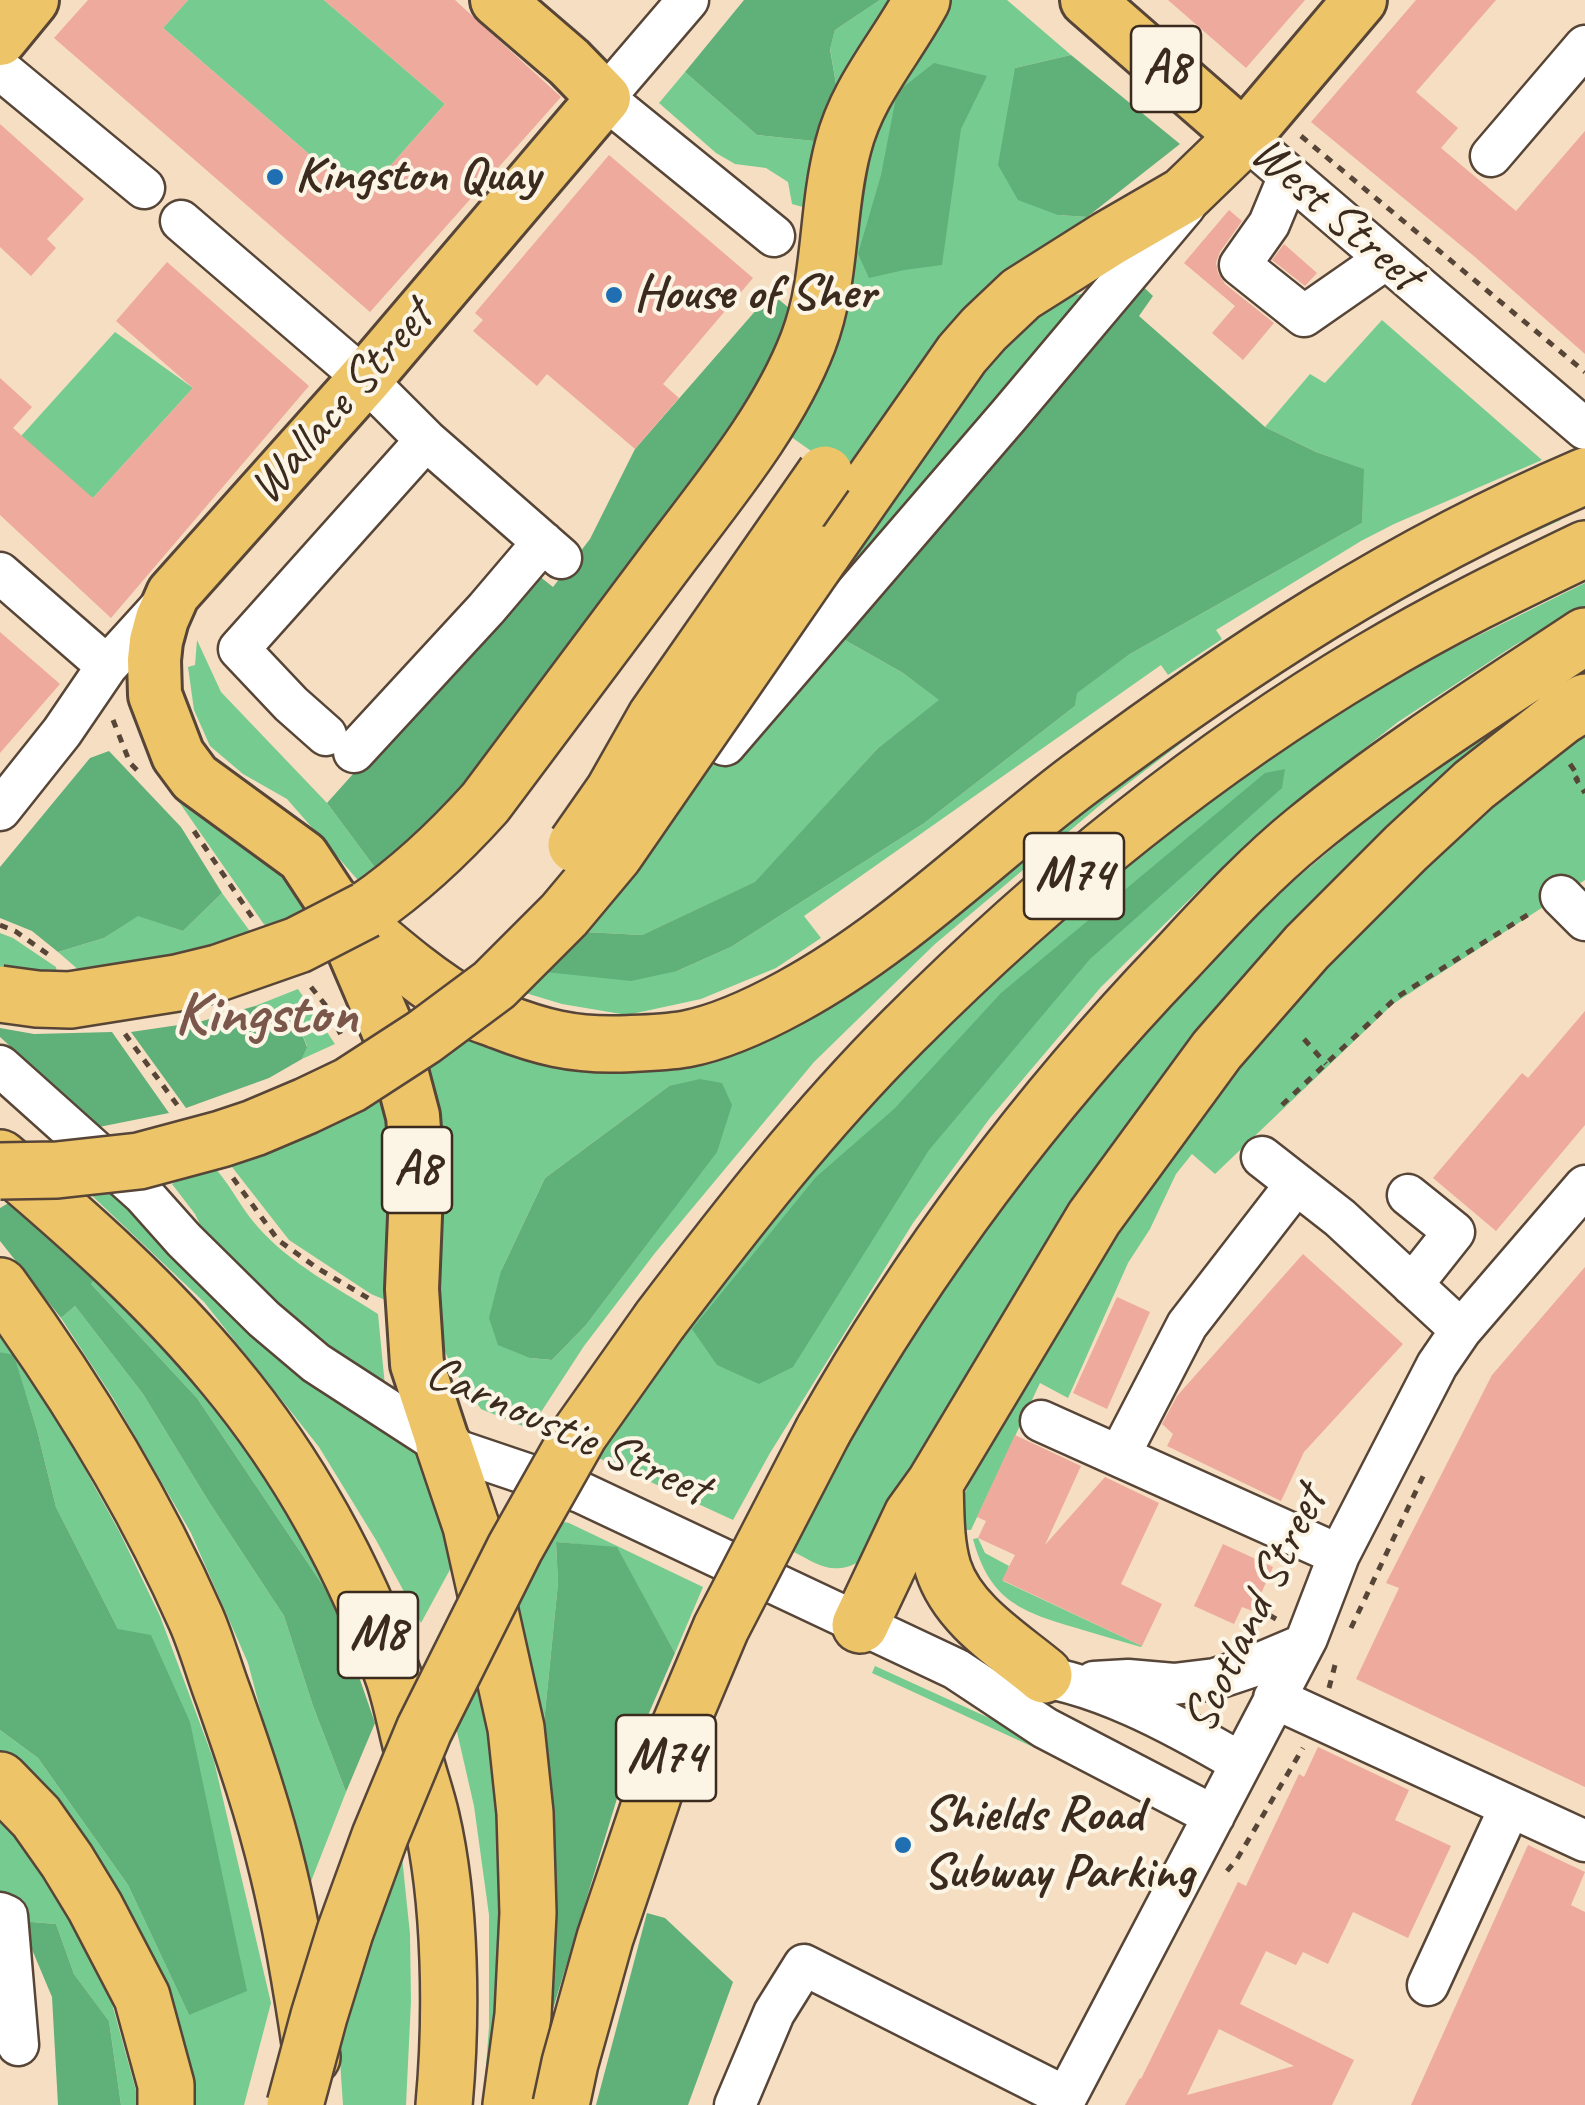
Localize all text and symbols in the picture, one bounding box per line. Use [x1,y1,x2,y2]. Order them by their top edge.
road number: A8 [1131,26,1201,112]
street label: West Street [1237,124,1433,306]
place label: Kingston Quay [295,147,540,207]
marker: Kingston Quay [264,166,286,188]
place label: House of Sher [634,265,875,325]
marker: House of Sher [603,284,625,306]
street label: Wallace Street [237,289,447,517]
road number: M74 [1024,833,1124,919]
district label: Kingston [175,980,357,1052]
road number: A8 [382,1127,452,1213]
street label: Carnoustie Street [417,1343,717,1521]
street label: Scotland Street [1171,1477,1341,1743]
road number: M8 [338,1592,418,1678]
road number: M74 [616,1715,716,1801]
place label: Shields Road Subway Parking [923,1786,1194,1904]
marker: Shields Road Subway Parking [892,1834,914,1856]

